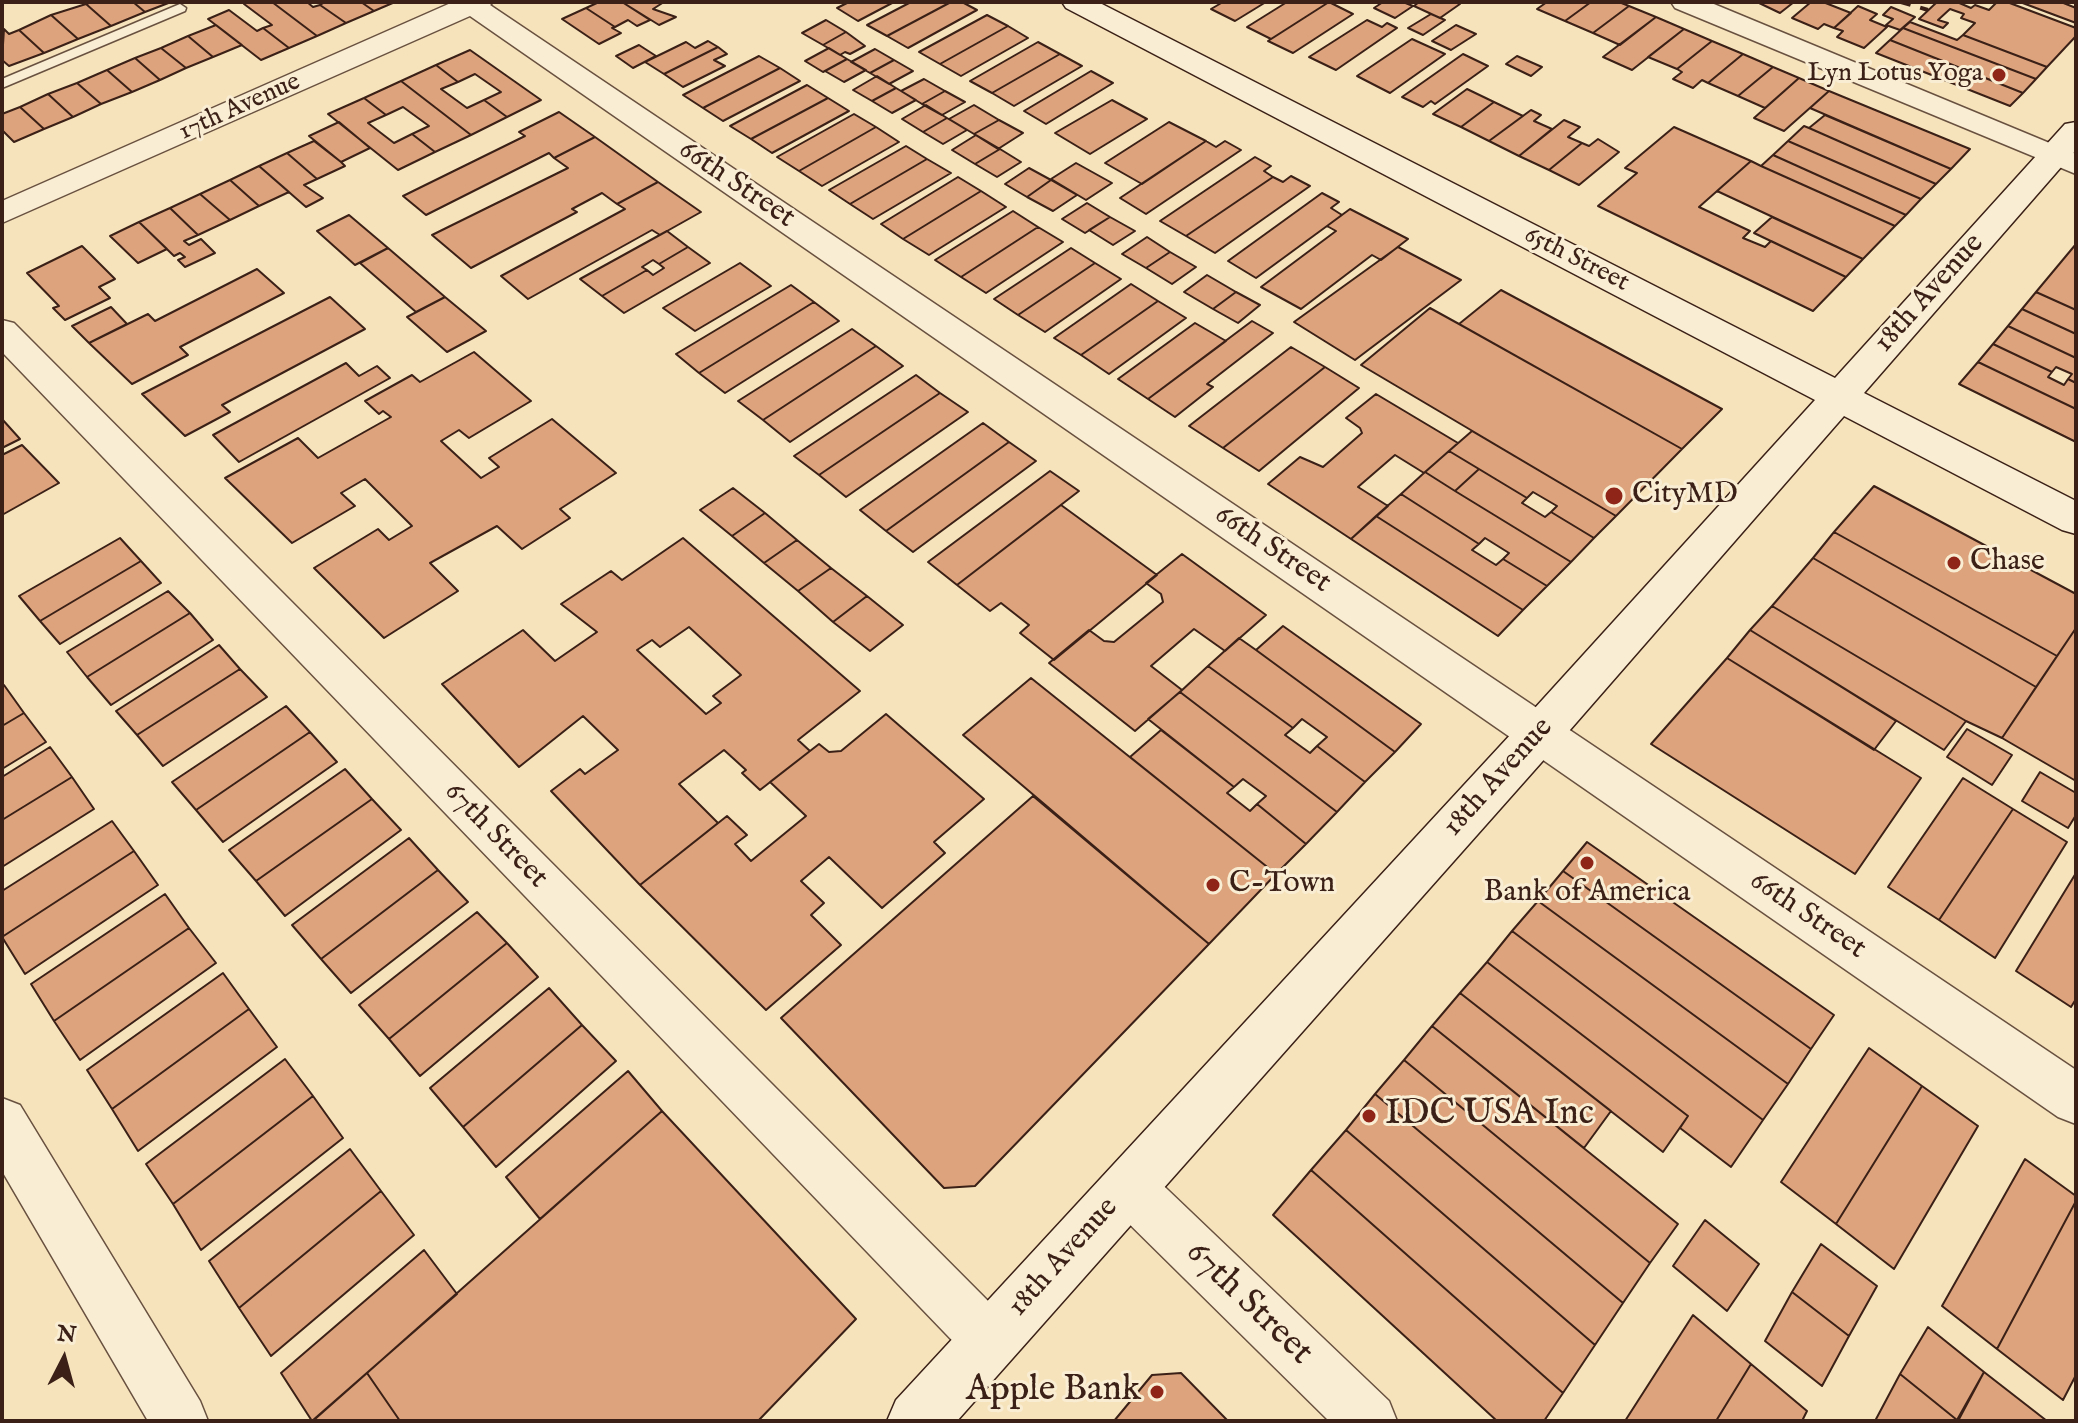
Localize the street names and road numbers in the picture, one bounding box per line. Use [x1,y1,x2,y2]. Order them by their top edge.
street label: 17th Avenue [174,67,306,149]
street label: 66th Street [671,133,801,237]
street label: 65th Street [1518,220,1634,300]
street label: 18th Avenue [1867,227,1993,361]
street label: 66th Street [1207,498,1337,602]
street label: 18th Avenue [1436,711,1562,845]
street label: 67th Street [435,775,555,897]
street label: 66th Street [1742,864,1872,968]
street label: 18th Avenue [1001,1191,1127,1325]
street label: 67th Street [1175,1233,1321,1375]

